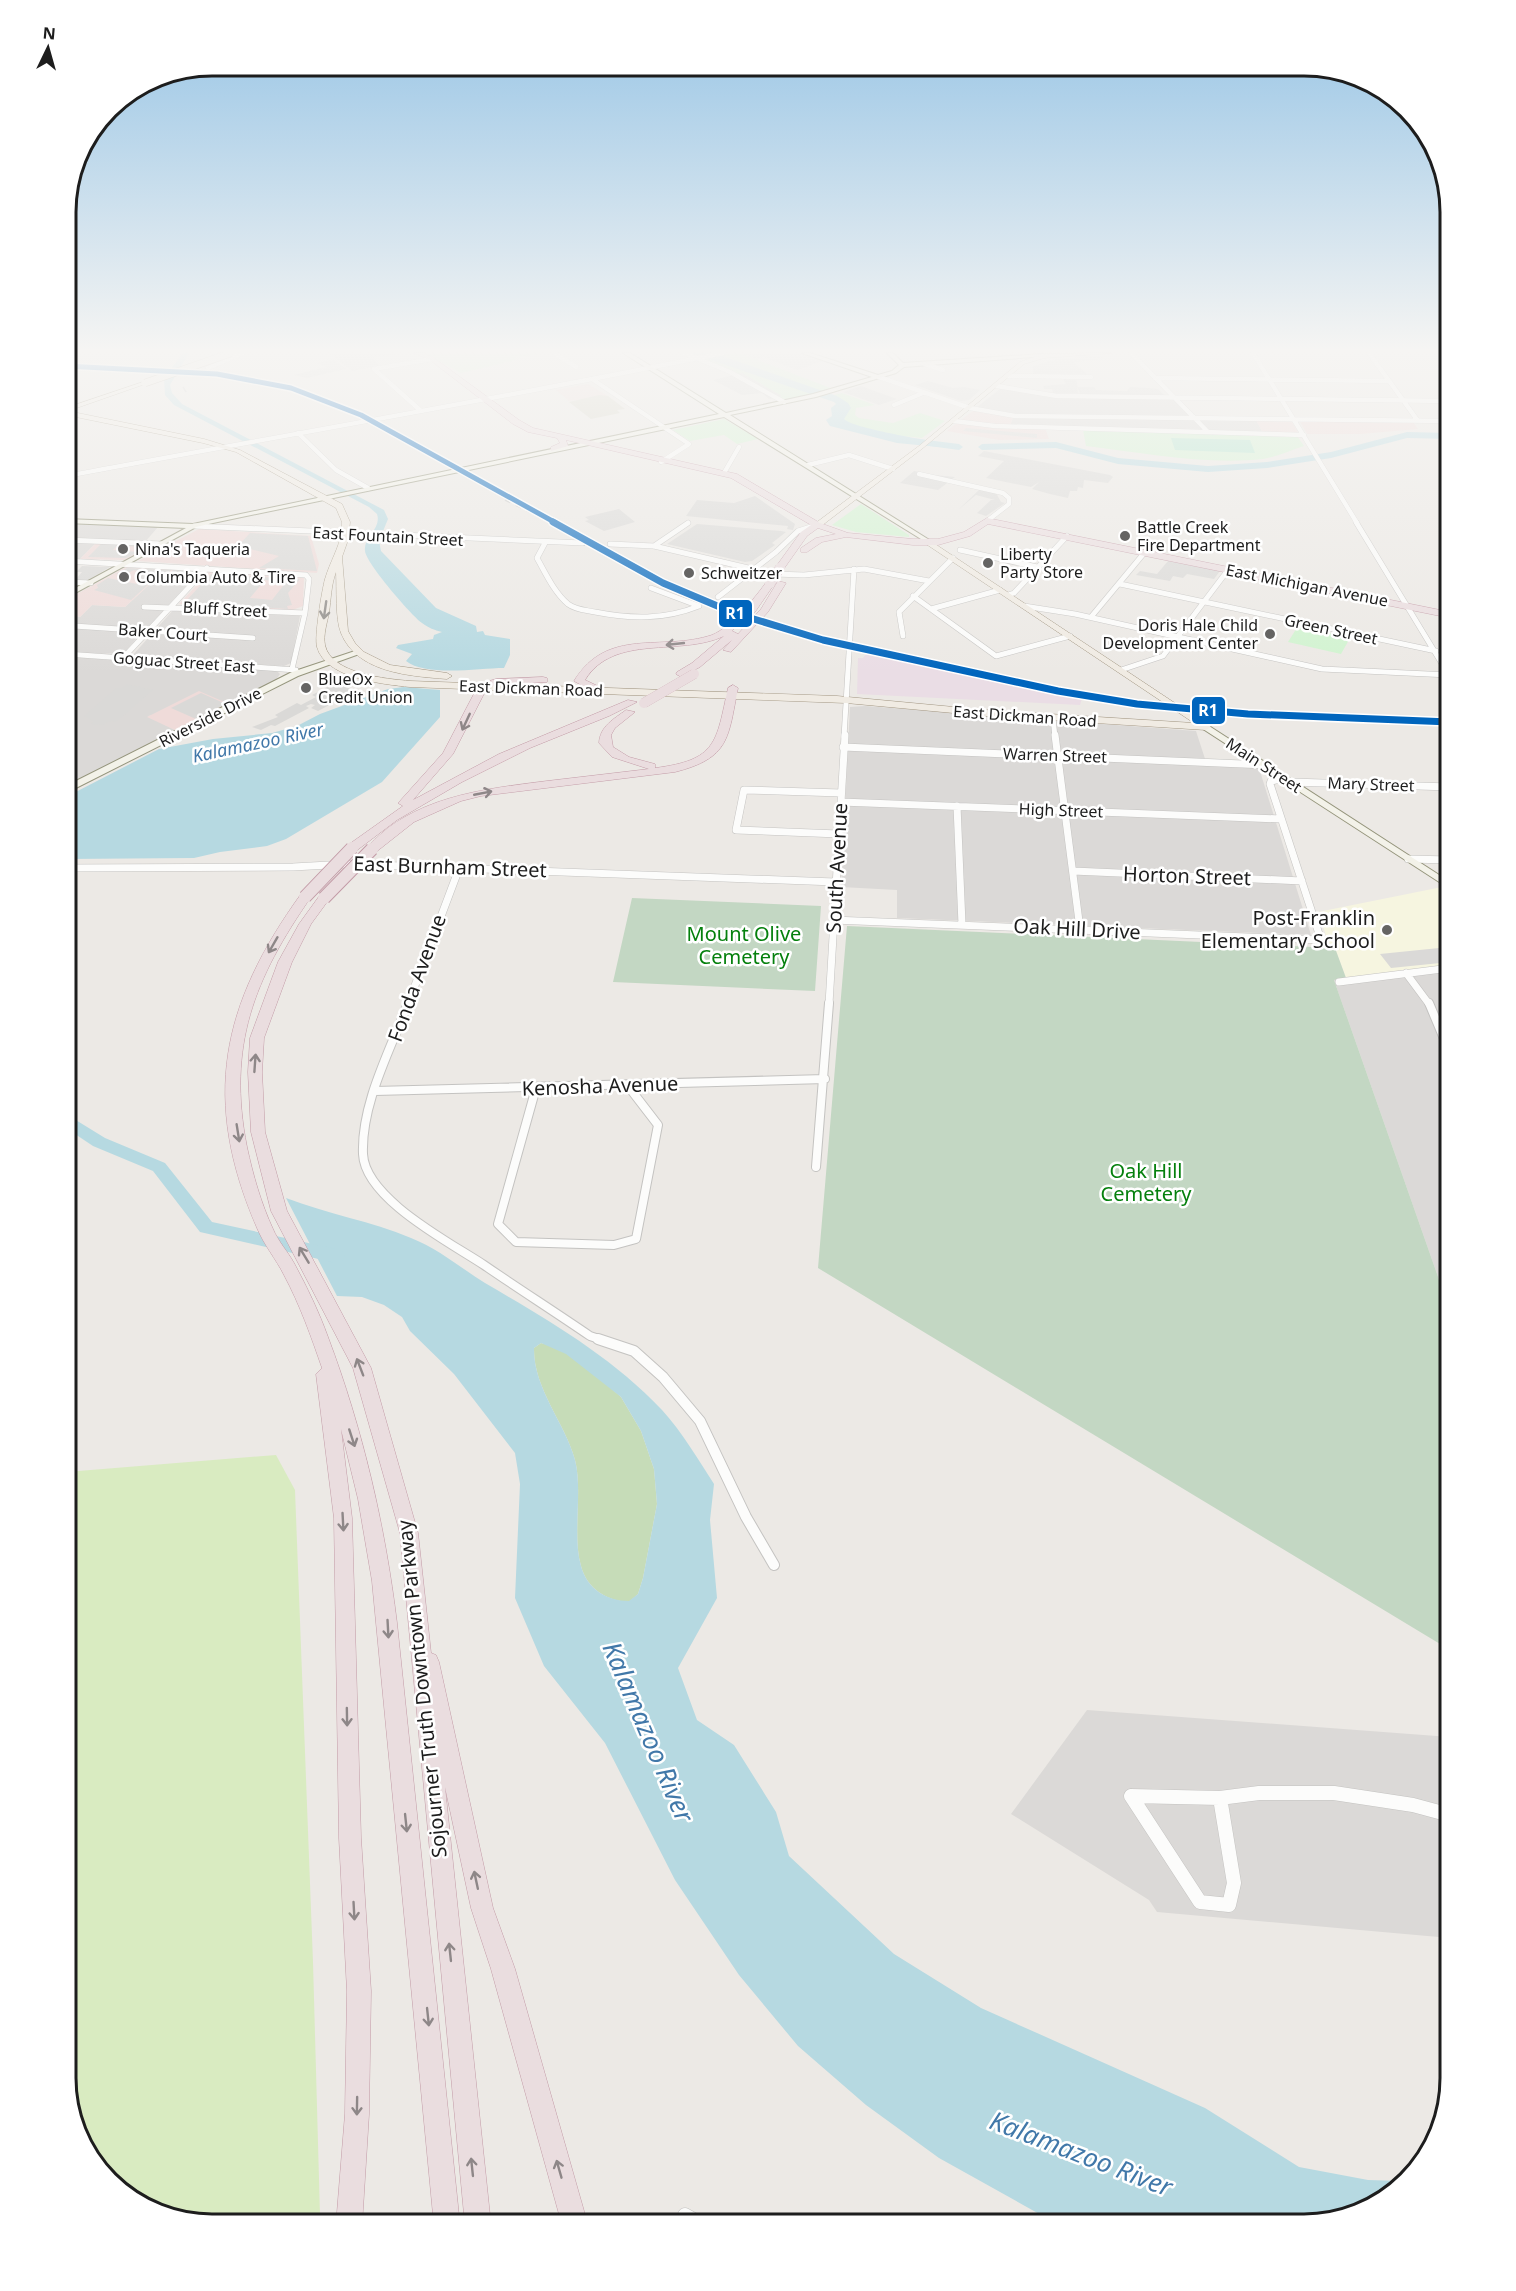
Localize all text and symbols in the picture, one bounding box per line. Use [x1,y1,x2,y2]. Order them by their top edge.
north arrow [18,18,78,78]
text: N [42,22,57,45]
place label: Battle Creek Fire Department [1137,516,1261,556]
street label: East Fountain Street [312,521,464,551]
marker: Battle Creek Fire Department [1118,529,1132,543]
place label: Nina's Taqueria [135,538,250,560]
marker: Nina's Taqueria [116,542,130,556]
place label: Liberty Party Store [1000,543,1083,583]
marker: Liberty Party Store [981,556,995,570]
street label: East Michigan Avenue [1224,558,1390,612]
place label: Schweitzer [701,562,782,584]
place label: Columbia Auto & Tire [136,566,296,588]
marker: Schweitzer [682,566,696,580]
marker: Columbia Auto & Tire [117,570,131,584]
street label: Bluff Street [182,596,268,622]
one-way arrow [320,599,331,619]
line badge: R1 [718,599,753,628]
text: R1 [725,602,745,624]
street label: Green Street [1282,608,1380,650]
place label: Doris Hale Child Development Center [1103,614,1258,654]
street label: Baker Court [117,618,209,646]
marker: Doris Hale Child Development Center [1263,627,1277,641]
one-way arrow [666,638,685,649]
street label: Goguac Street East [112,646,256,678]
place label: BlueOx Credit Union [318,668,413,708]
street label: East Dickman Road [459,674,603,702]
marker: BlueOx Credit Union [299,681,313,695]
street label: Riverside Drive [155,682,265,752]
line badge: R1 [1191,696,1226,725]
text: R1 [1198,699,1218,721]
street label: East Dickman Road [952,700,1098,732]
one-way arrow [459,712,471,730]
water label: Kalamazoo River [190,716,326,768]
street label: Main Street [1222,732,1306,798]
street label: Warren Street [1003,742,1108,768]
street label: Mary Street [1327,771,1415,797]
one-way arrow [472,787,492,798]
street label: High Street [1018,798,1104,822]
street label: South Avenue [820,802,853,934]
street label: East Burnham Street [353,850,547,883]
street label: Horton Street [1123,860,1251,891]
place label: Post-Franklin Elementary School [1201,904,1375,954]
street label: Fonda Avenue [381,910,452,1045]
street label: Oak Hill Drive [1013,912,1141,945]
park label: Mount Olive Cemetery [687,920,801,970]
marker: Post-Franklin Elementary School [1380,923,1394,937]
one-way arrow [267,936,279,953]
one-way arrow [250,1053,261,1073]
street label: Kenosha Avenue [521,1069,679,1102]
one-way arrow [233,1122,244,1142]
park label: Oak Hill Cemetery [1101,1157,1192,1207]
one-way arrow [297,1247,309,1264]
one-way arrow [354,1358,365,1377]
one-way arrow [347,1428,358,1447]
one-way arrow [337,1511,348,1531]
street label: Sojourner Truth Downtown Parkway [390,1518,453,1859]
one-way arrow [382,1619,393,1639]
water label: Kalamazoo River [595,1636,704,1829]
one-way arrow [341,1706,353,1726]
one-way arrow [401,1813,412,1833]
one-way arrow [470,1871,481,1891]
one-way arrow [348,1901,359,1921]
one-way arrow [444,1942,455,1962]
one-way arrow [422,2007,433,2026]
one-way arrow [351,2096,363,2116]
water label: Kalamazoo River [985,2102,1179,2205]
one-way arrow [466,2157,477,2177]
one-way arrow [553,2160,564,2179]

